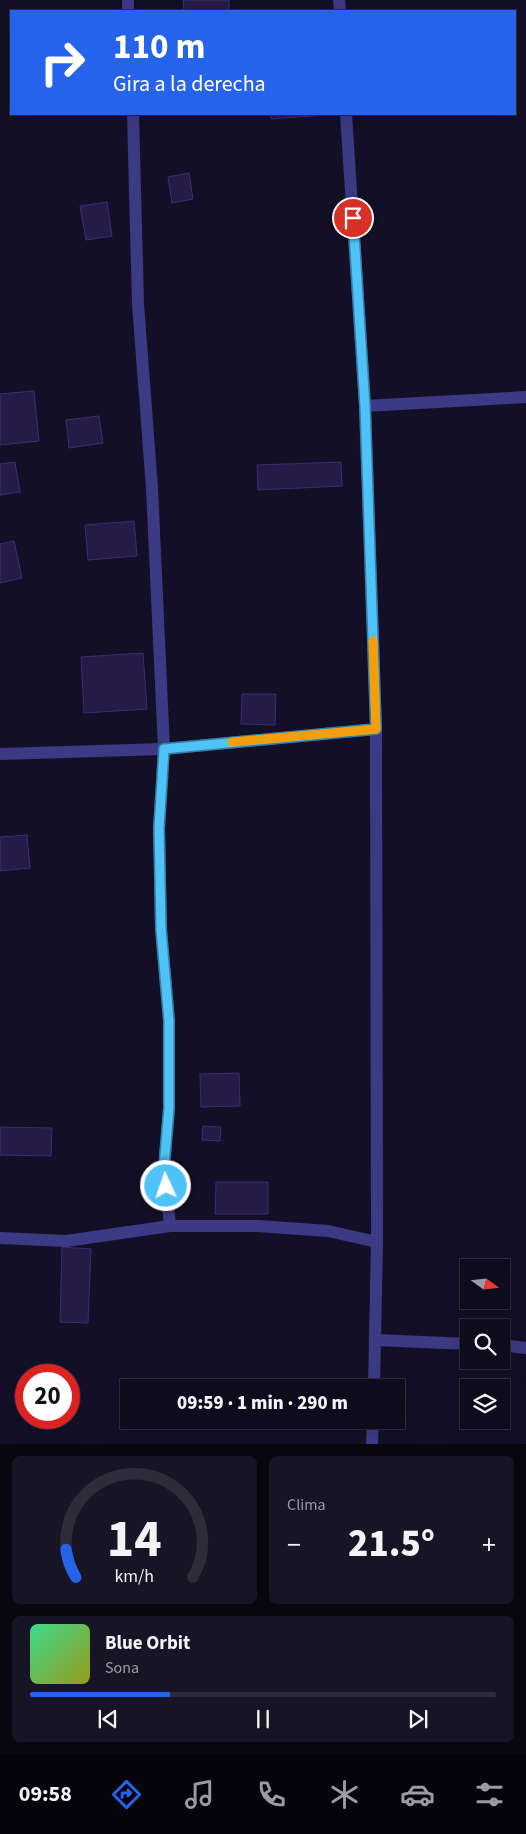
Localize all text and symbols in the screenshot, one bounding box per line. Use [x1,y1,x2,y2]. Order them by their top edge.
text: 110 m [113,22,205,72]
icon: right [30,30,95,95]
text: Gira a la derecha [113,68,266,100]
pin [332,197,374,239]
icon: arrive [339,204,367,232]
position arrow [139,1159,191,1211]
north arrow [460,1259,510,1309]
map controls [460,1259,510,1429]
button: search [460,1319,510,1369]
speed limit sign: 20 [15,1364,80,1429]
button: layers [460,1379,510,1429]
text: 09:59 · 1 min · 290 m [177,1390,348,1417]
text: Clima [287,1494,325,1516]
text: 14 [107,1503,162,1577]
text: 21.5° [348,1517,435,1571]
text: − [287,1525,301,1565]
text: + [482,1525,496,1565]
text: km/h [115,1564,154,1589]
text: Blue Orbit [105,1630,190,1657]
text: Sona [105,1657,139,1679]
icon: previous [94,1705,122,1733]
icon: pause [249,1705,277,1733]
icon: next [404,1705,432,1733]
icon: directions [109,1777,144,1812]
icon: music [182,1777,217,1812]
icon: phone [254,1777,289,1812]
icon: climate [327,1777,362,1812]
icon: car [400,1777,435,1812]
icon: filters [472,1777,507,1812]
text: 09:58 [19,1778,72,1810]

